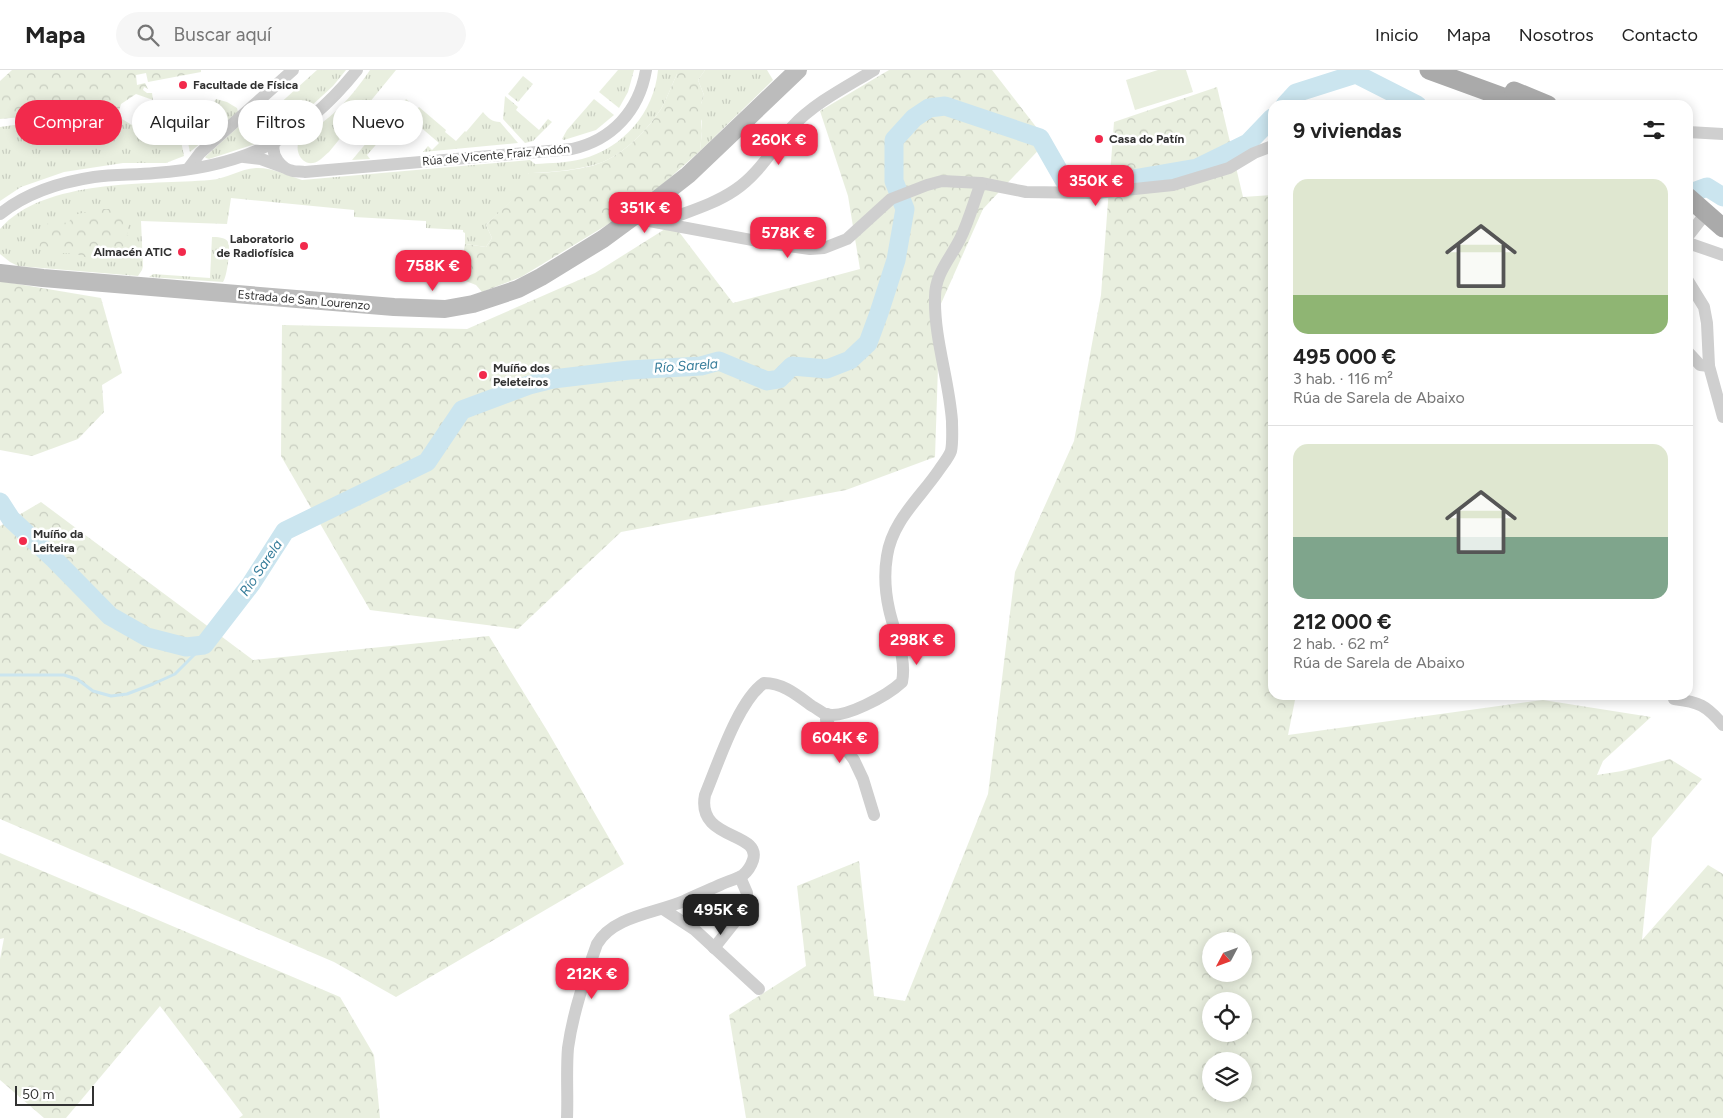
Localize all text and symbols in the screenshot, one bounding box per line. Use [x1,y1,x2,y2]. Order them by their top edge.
search box [116,12,466,57]
text: Mapa [25,20,86,49]
icon: search [134,21,162,49]
text: Buscar aquí [174,23,271,46]
text: Inicio [1375,24,1419,46]
text: Mapa [1447,24,1491,46]
text: Nosotros [1519,24,1594,46]
text: Contacto [1622,24,1698,46]
place label: Facultade de Física [193,78,298,92]
marker: Facultade de Física [177,79,189,91]
chip: Comprar [15,100,122,145]
chip: Alquilar [132,100,228,145]
chip: Filtros [238,100,323,145]
chip: Nuevo [333,100,423,145]
icon: filters [1640,116,1668,144]
text: 9 viviendas [1293,118,1402,143]
pin: 260K € [738,124,820,166]
text: 260K € [752,130,806,149]
place label: Casa do Patín [1109,132,1184,146]
marker: Casa do Patín [1093,133,1105,145]
street label: Rúa de Vicente Fraiz Andón [421,142,571,168]
pin: 350K € [1055,164,1137,207]
text: 350K € [1069,171,1123,190]
pin: 351K € [604,191,686,234]
text: 351K € [620,198,670,217]
icon: home [1436,211,1526,301]
pin: 578K € [747,216,829,259]
text: 578K € [761,223,815,242]
place label: Laboratorio de Radiofísica [216,232,294,260]
marker: Laboratorio de Radiofísica [298,240,310,252]
place label: Almacén ATIC [94,245,172,259]
marker: Almacén ATIC [176,246,188,258]
pin: 758K € [392,250,474,292]
text: 758K € [406,256,460,275]
street label: Estrada de San Lourenzo [237,287,371,313]
text: 495 000 € [1293,344,1396,369]
water label: Río Sarela [653,355,719,377]
place label: Muíño dos Peleteiros [493,361,550,389]
marker: Muíño dos Peleteiros [477,369,489,381]
text: 3 hab. · 116 m² [1293,369,1393,388]
text: Rúa de Sarela de Abaixo [1293,388,1465,407]
icon: home [1436,477,1526,567]
place label: Muíño da Leiteira [33,527,83,555]
marker: Muíño da Leiteira [17,535,29,547]
water label: Río Sarela [236,537,286,599]
text: 212 000 € [1293,609,1392,634]
pin: 298K € [876,624,958,666]
text: 298K € [890,630,944,649]
text: 2 hab. · 62 m² [1293,634,1389,653]
text: Rúa de Sarela de Abaixo [1293,653,1465,672]
pin: 604K € [799,722,881,764]
text: 604K € [812,728,868,747]
pin: 495K € [680,894,762,936]
text: 495K € [694,900,748,919]
north arrow [1202,932,1252,982]
map controls [1202,932,1252,1102]
pin: 212K € [551,958,633,1000]
text: 212K € [567,964,617,983]
button: locate [1202,992,1252,1042]
button: layers [1202,1052,1252,1102]
scale bar [15,1083,94,1106]
text: 50 m [22,1086,54,1103]

